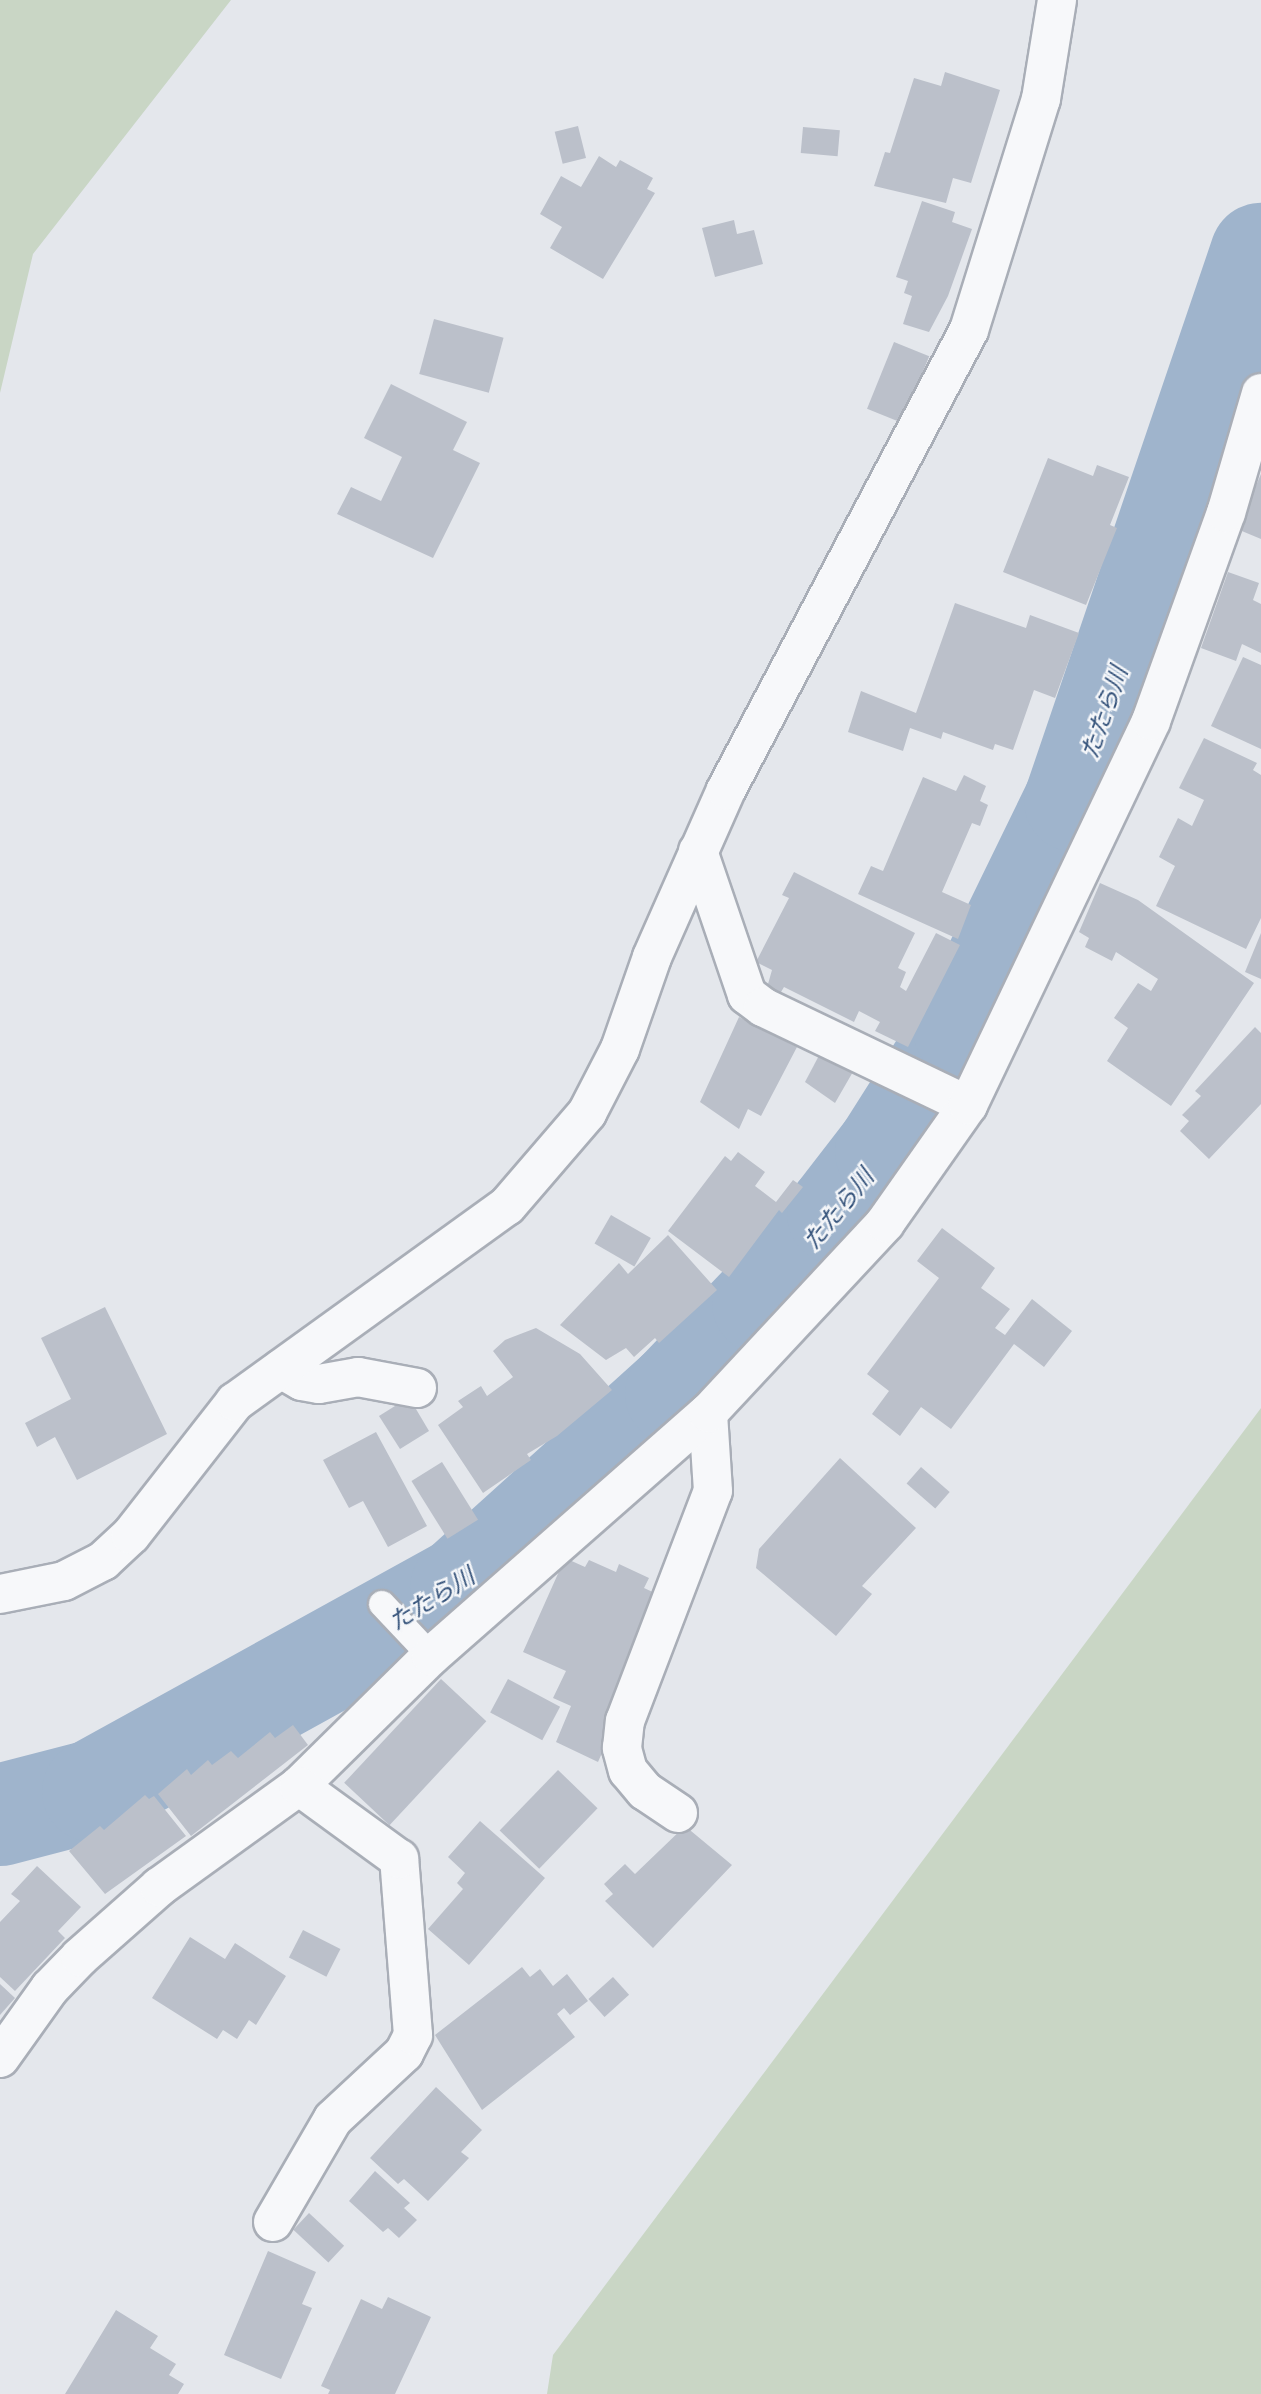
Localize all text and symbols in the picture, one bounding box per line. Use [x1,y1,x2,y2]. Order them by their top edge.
water label: たたら川 [1076,663,1134,763]
water label: たたら川 [798,1164,880,1256]
water label: たたら川 [384,1562,480,1638]

